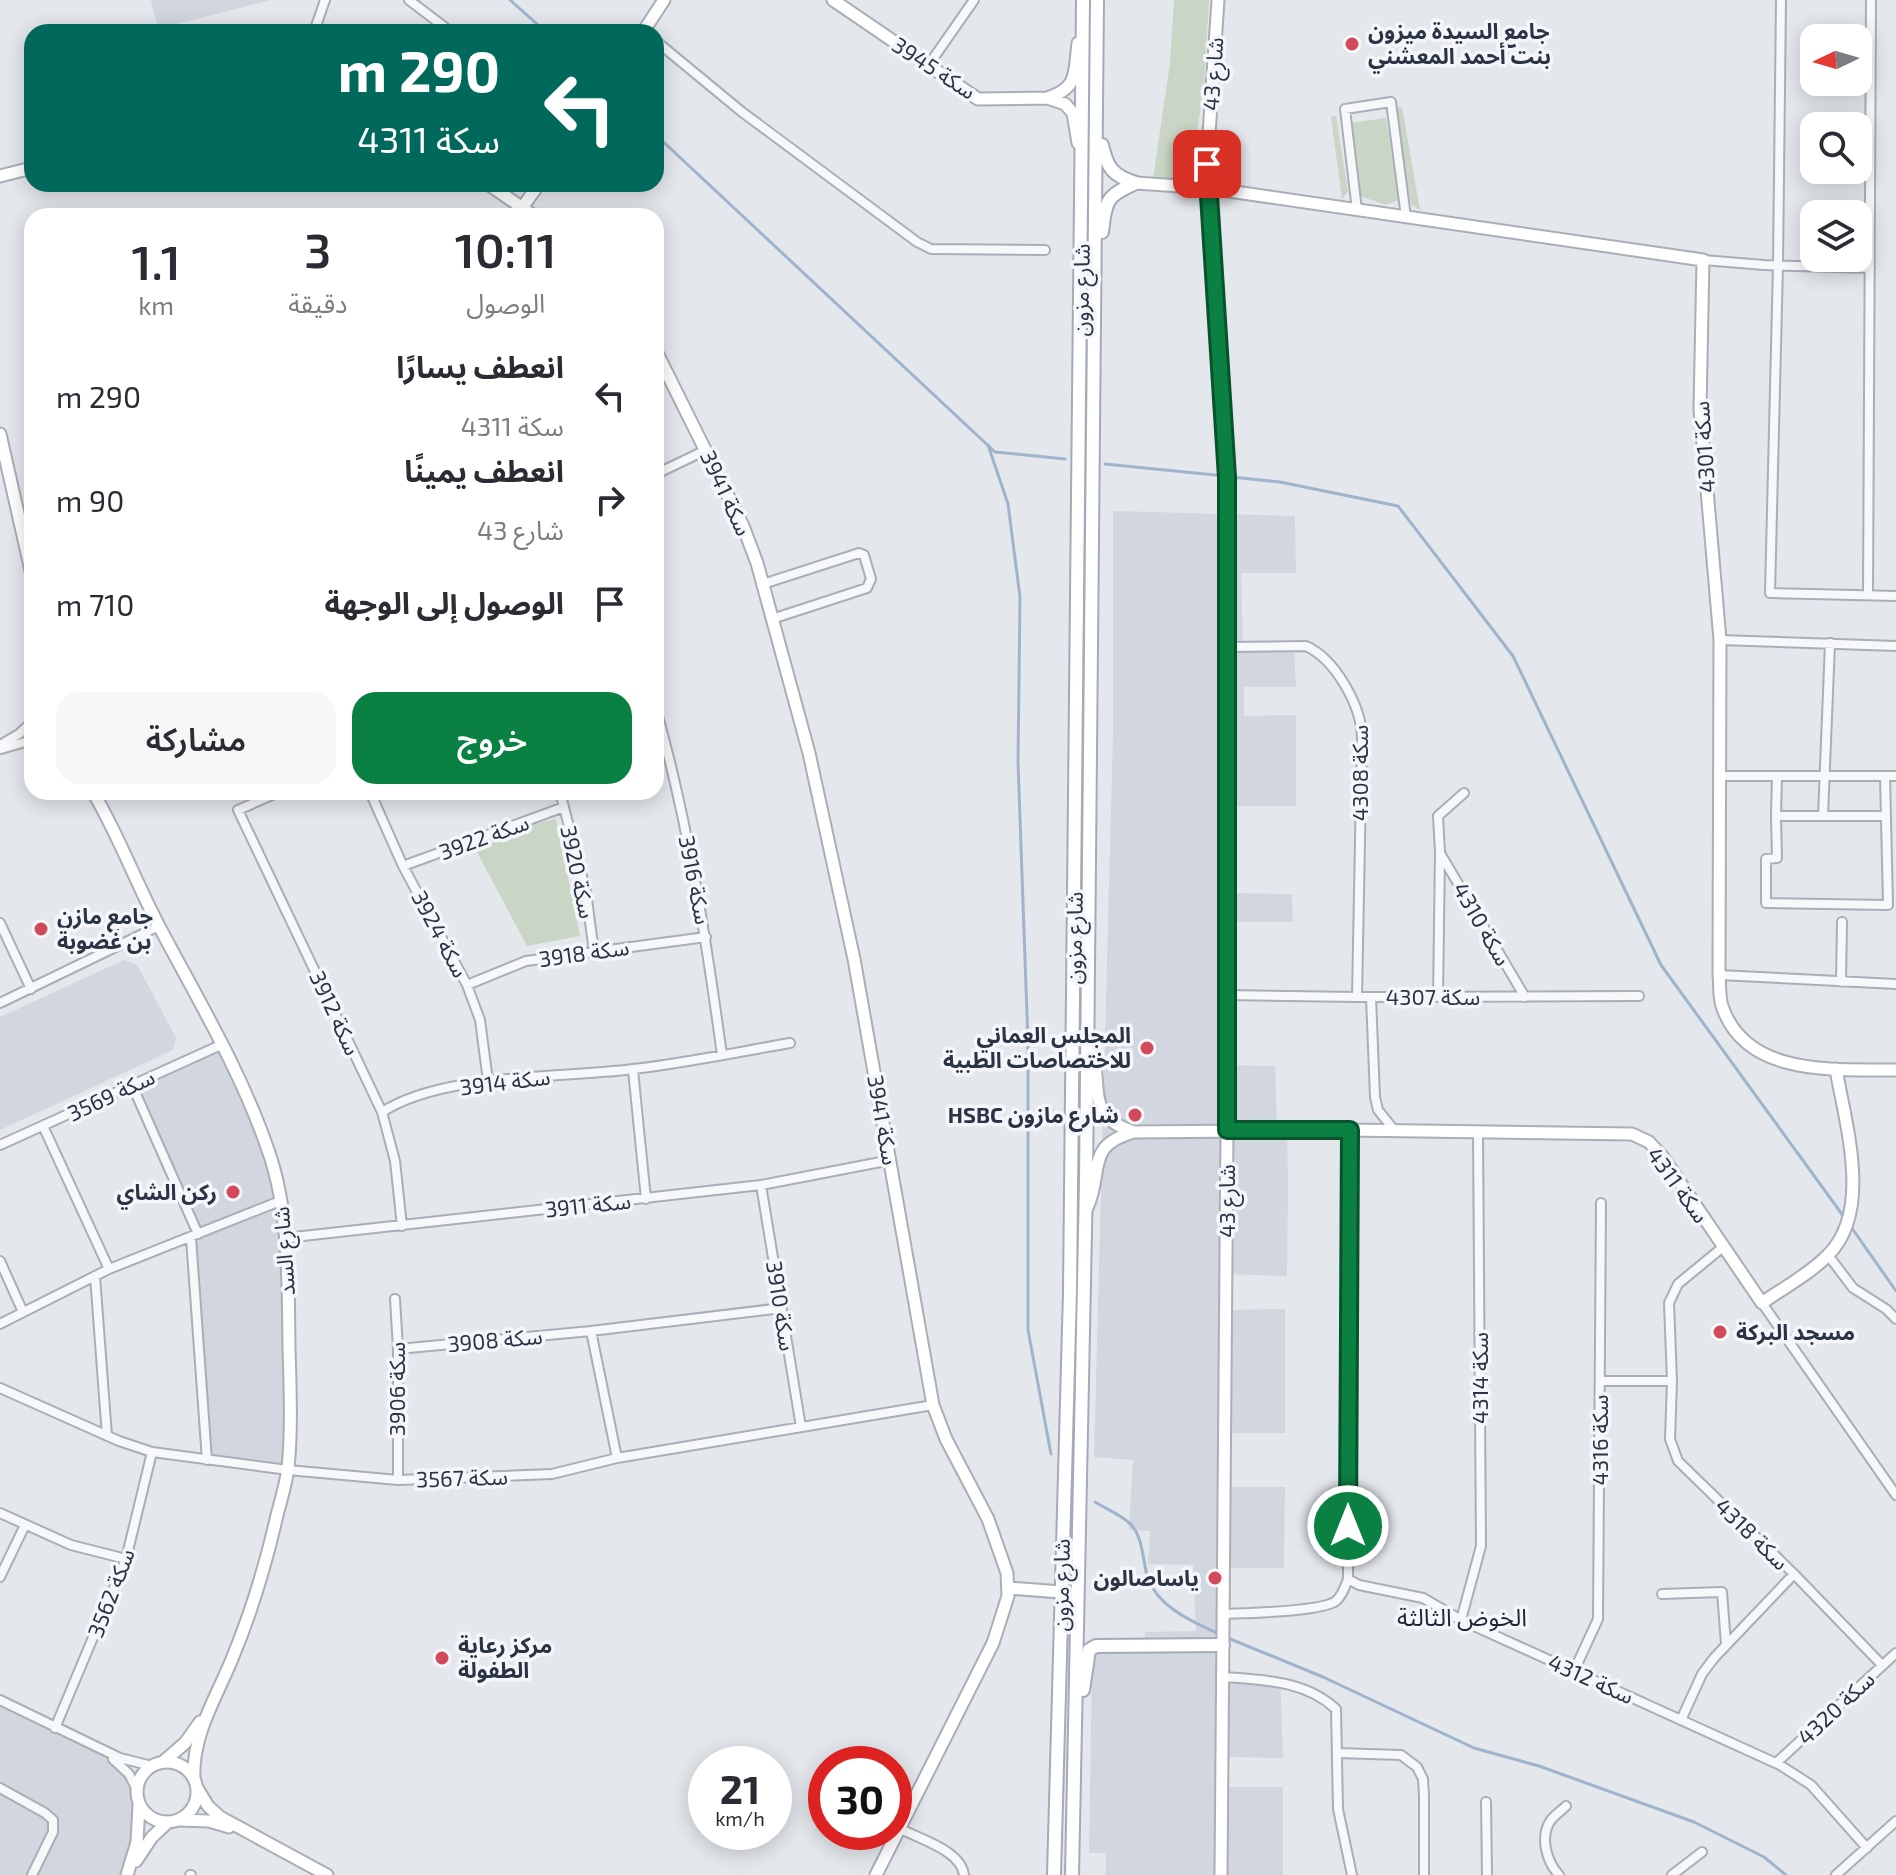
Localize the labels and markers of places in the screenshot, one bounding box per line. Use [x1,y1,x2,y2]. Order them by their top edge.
place label: جامع السيدة ميزون بنت أحمد المعشني [1368,17,1551,74]
marker: جامع السيدة ميزون بنت أحمد المعشني [1343,35,1361,53]
pin [1173,130,1241,198]
place label: جامع مازن بن غضوبة [57,902,153,954]
marker: جامع مازن بن غضوبة [32,920,50,938]
place label: المجلس العماني للاختصاصات الطبية [943,1021,1131,1073]
marker: المجلس العماني للاختصاصات الطبية [1138,1039,1156,1057]
place label: HSBC شارع مازون [948,1101,1119,1132]
marker: HSBC شارع مازون [1126,1106,1144,1124]
place label: ركن الشاي [116,1178,217,1210]
marker: ركن الشاي [224,1183,242,1201]
place label: مسجد البركة [1736,1318,1855,1345]
marker: مسجد البركة [1711,1323,1729,1341]
place label: ياساصالون [1093,1564,1199,1591]
marker: ياساصالون [1206,1569,1224,1587]
place label: مركز رعاية الطفولة [458,1631,552,1683]
marker: مركز رعاية الطفولة [433,1649,451,1667]

